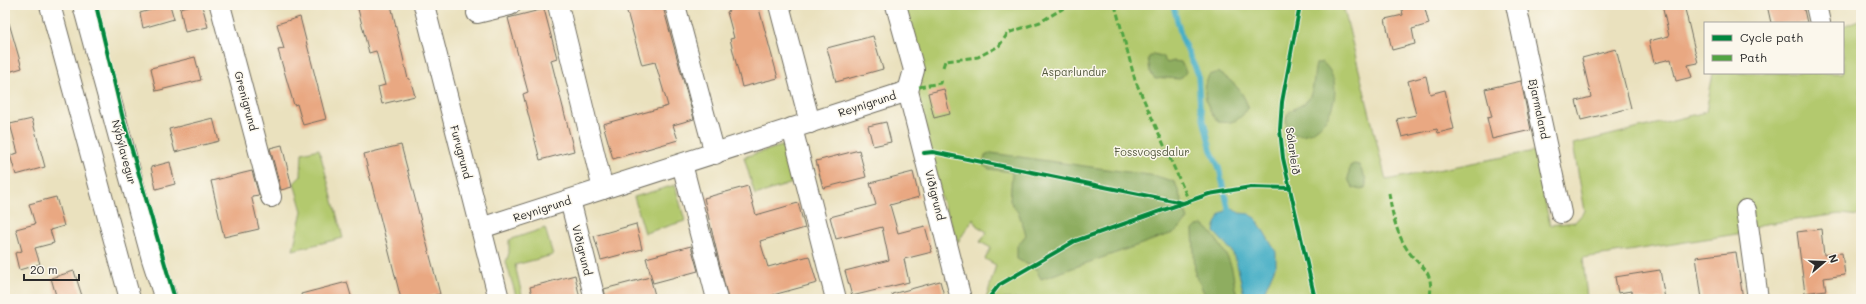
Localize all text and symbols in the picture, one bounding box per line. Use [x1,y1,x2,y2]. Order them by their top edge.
legend [1704,22,1844,74]
text: Cycle path [1740,29,1803,45]
text: Path [1740,49,1767,65]
park label: Asparlundur [1041,64,1107,79]
street label: Grenigrund [231,69,262,132]
street label: Bjarmaland [1526,77,1553,140]
street label: Reynigrund [836,87,898,120]
street label: Nýbýlavegur [109,118,140,186]
street label: Furugrund [447,124,476,180]
street label: Sólarleið [1283,126,1304,176]
park label: Fossvogsdalur [1114,144,1190,159]
street label: Víðigrund [922,168,949,222]
street label: Reynigrund [511,192,573,225]
street label: Víðigrund [569,223,596,277]
north arrow [1804,242,1844,282]
text: N [1825,252,1842,265]
scale bar [24,256,79,282]
text: 20 m [30,261,58,277]

